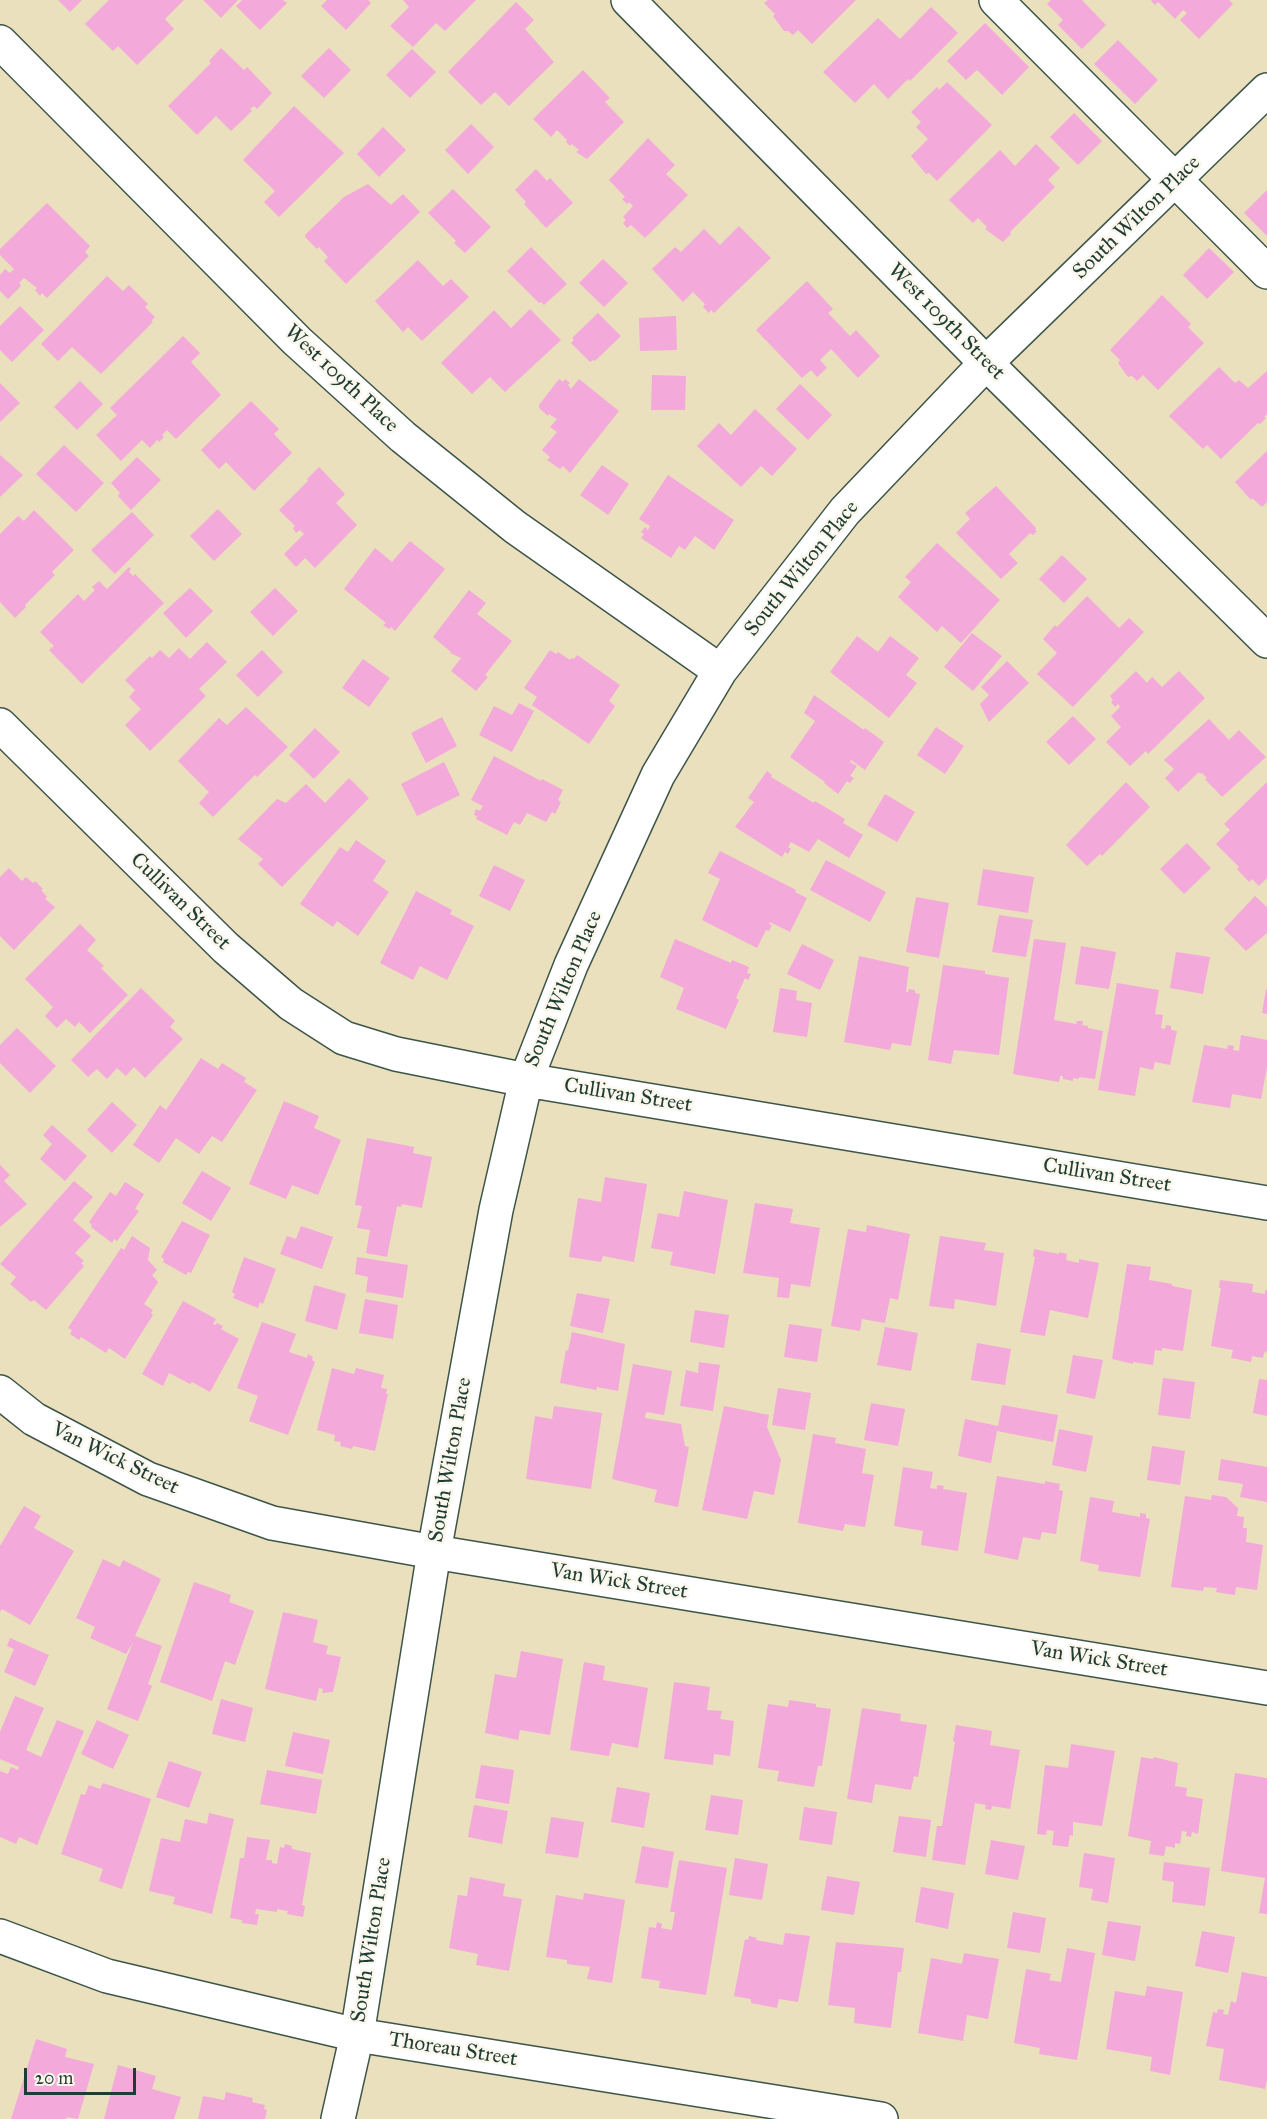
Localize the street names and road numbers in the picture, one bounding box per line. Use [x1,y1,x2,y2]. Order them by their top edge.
street label: South Wilton Place [1068,151,1206,285]
street label: West 109th Street [882,258,1010,386]
street label: West 109th Place [279,320,403,438]
street label: South Wilton Place [740,496,864,642]
street label: Cullivan Street [125,848,235,956]
street label: South Wilton Place [520,907,608,1071]
street label: Cullivan Street [562,1073,694,1119]
street label: Cullivan Street [1041,1153,1173,1199]
street label: South Wilton Place [424,1375,478,1545]
street label: Van Wick Street [47,1417,183,1501]
street label: Van Wick Street [549,1559,689,1605]
street label: Van Wick Street [1029,1637,1169,1683]
street label: South Wilton Place [346,1855,398,2025]
street label: Thoreau Street [387,2027,519,2073]

